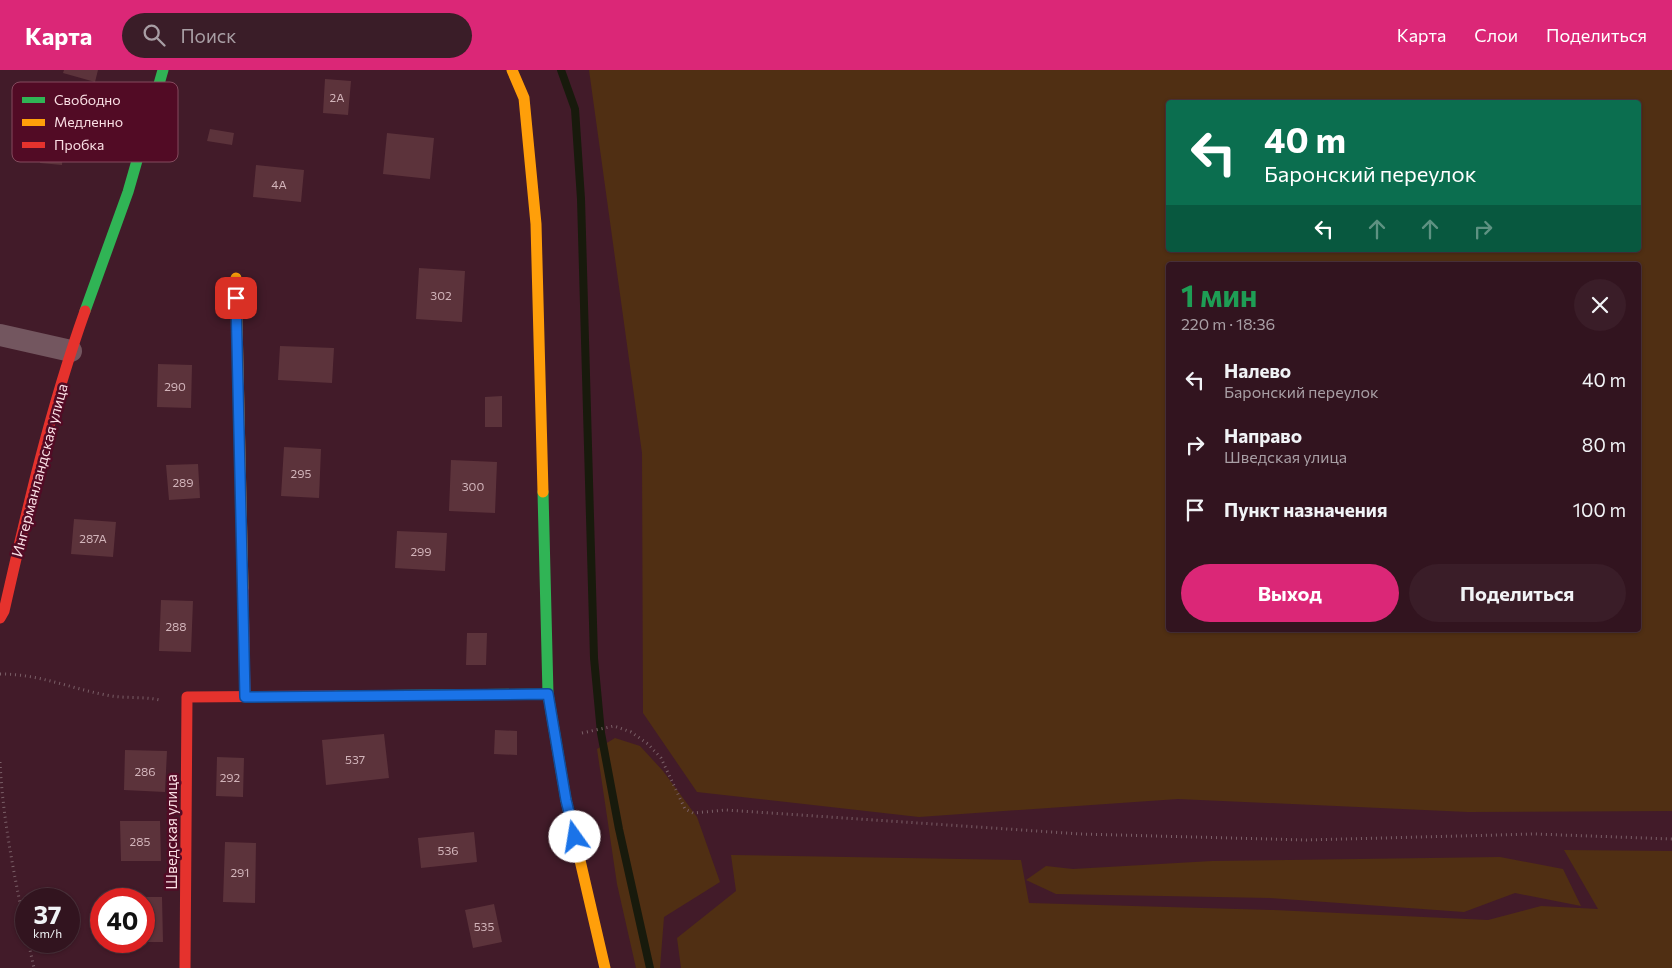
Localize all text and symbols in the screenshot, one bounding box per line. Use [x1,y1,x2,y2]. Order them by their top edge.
search box [122,13,472,58]
text: Карта [25,21,92,50]
icon: search [140,21,168,49]
text: Поиск [180,24,236,47]
text: Карта [1397,24,1446,46]
text: Слои [1474,24,1518,46]
text: Поделиться [1546,24,1647,46]
legend [12,82,178,162]
house number: 2А [330,90,344,104]
text: Свободно [54,91,121,108]
text: Медленно [54,113,123,130]
text: 40 m [1264,117,1346,160]
icon: left [1181,120,1246,185]
text: Пробка [54,136,104,153]
text: Баронский переулок [1264,160,1476,187]
house number: 4А [271,177,287,191]
icon: left [1310,215,1338,243]
icon: ahead [1363,215,1391,243]
icon: ahead [1416,215,1444,243]
icon: right [1469,215,1497,243]
text: 1 мин [1181,276,1257,313]
pin [215,277,257,319]
button: close [1574,279,1626,331]
icon: arrive [222,284,250,312]
house number: 302 [430,288,452,302]
text: 220 m · 18:36 [1181,314,1275,333]
text: Налево [1224,359,1291,382]
icon: left [1181,366,1209,394]
text: 40 m [1582,368,1626,391]
house number: 290 [164,379,186,393]
street label: Ингерманландская улица [7,381,71,559]
text: Баронский переулок [1224,382,1379,401]
text: Направо [1224,424,1302,447]
icon: right [1181,431,1209,459]
text: 80 m [1582,433,1626,456]
text: Шведская улица [1224,447,1347,466]
house number: 295 [291,466,311,480]
house number: 289 [172,475,194,489]
house number: 300 [462,479,484,493]
icon: arrive [1181,496,1209,524]
text: Пункт назначения [1224,498,1387,521]
text: 100 m [1573,498,1626,521]
house number: 287А [79,531,107,545]
house number: 299 [410,544,432,558]
button: Выход [1181,564,1399,622]
button: Поделиться [1409,564,1626,622]
house number: 288 [165,619,187,633]
house number: 537 [345,752,365,766]
house number: 286 [134,764,156,778]
house number: 292 [220,770,241,784]
street label: Шведская улица [162,774,180,890]
position arrow [548,810,600,862]
house number: 285 [130,834,150,848]
house number: 536 [437,843,459,857]
house number: 291 [230,865,250,879]
speed limit sign: 40 [90,888,155,953]
text: 37 [33,899,62,929]
house number: 535 [474,919,494,933]
text: km/h [33,926,62,940]

